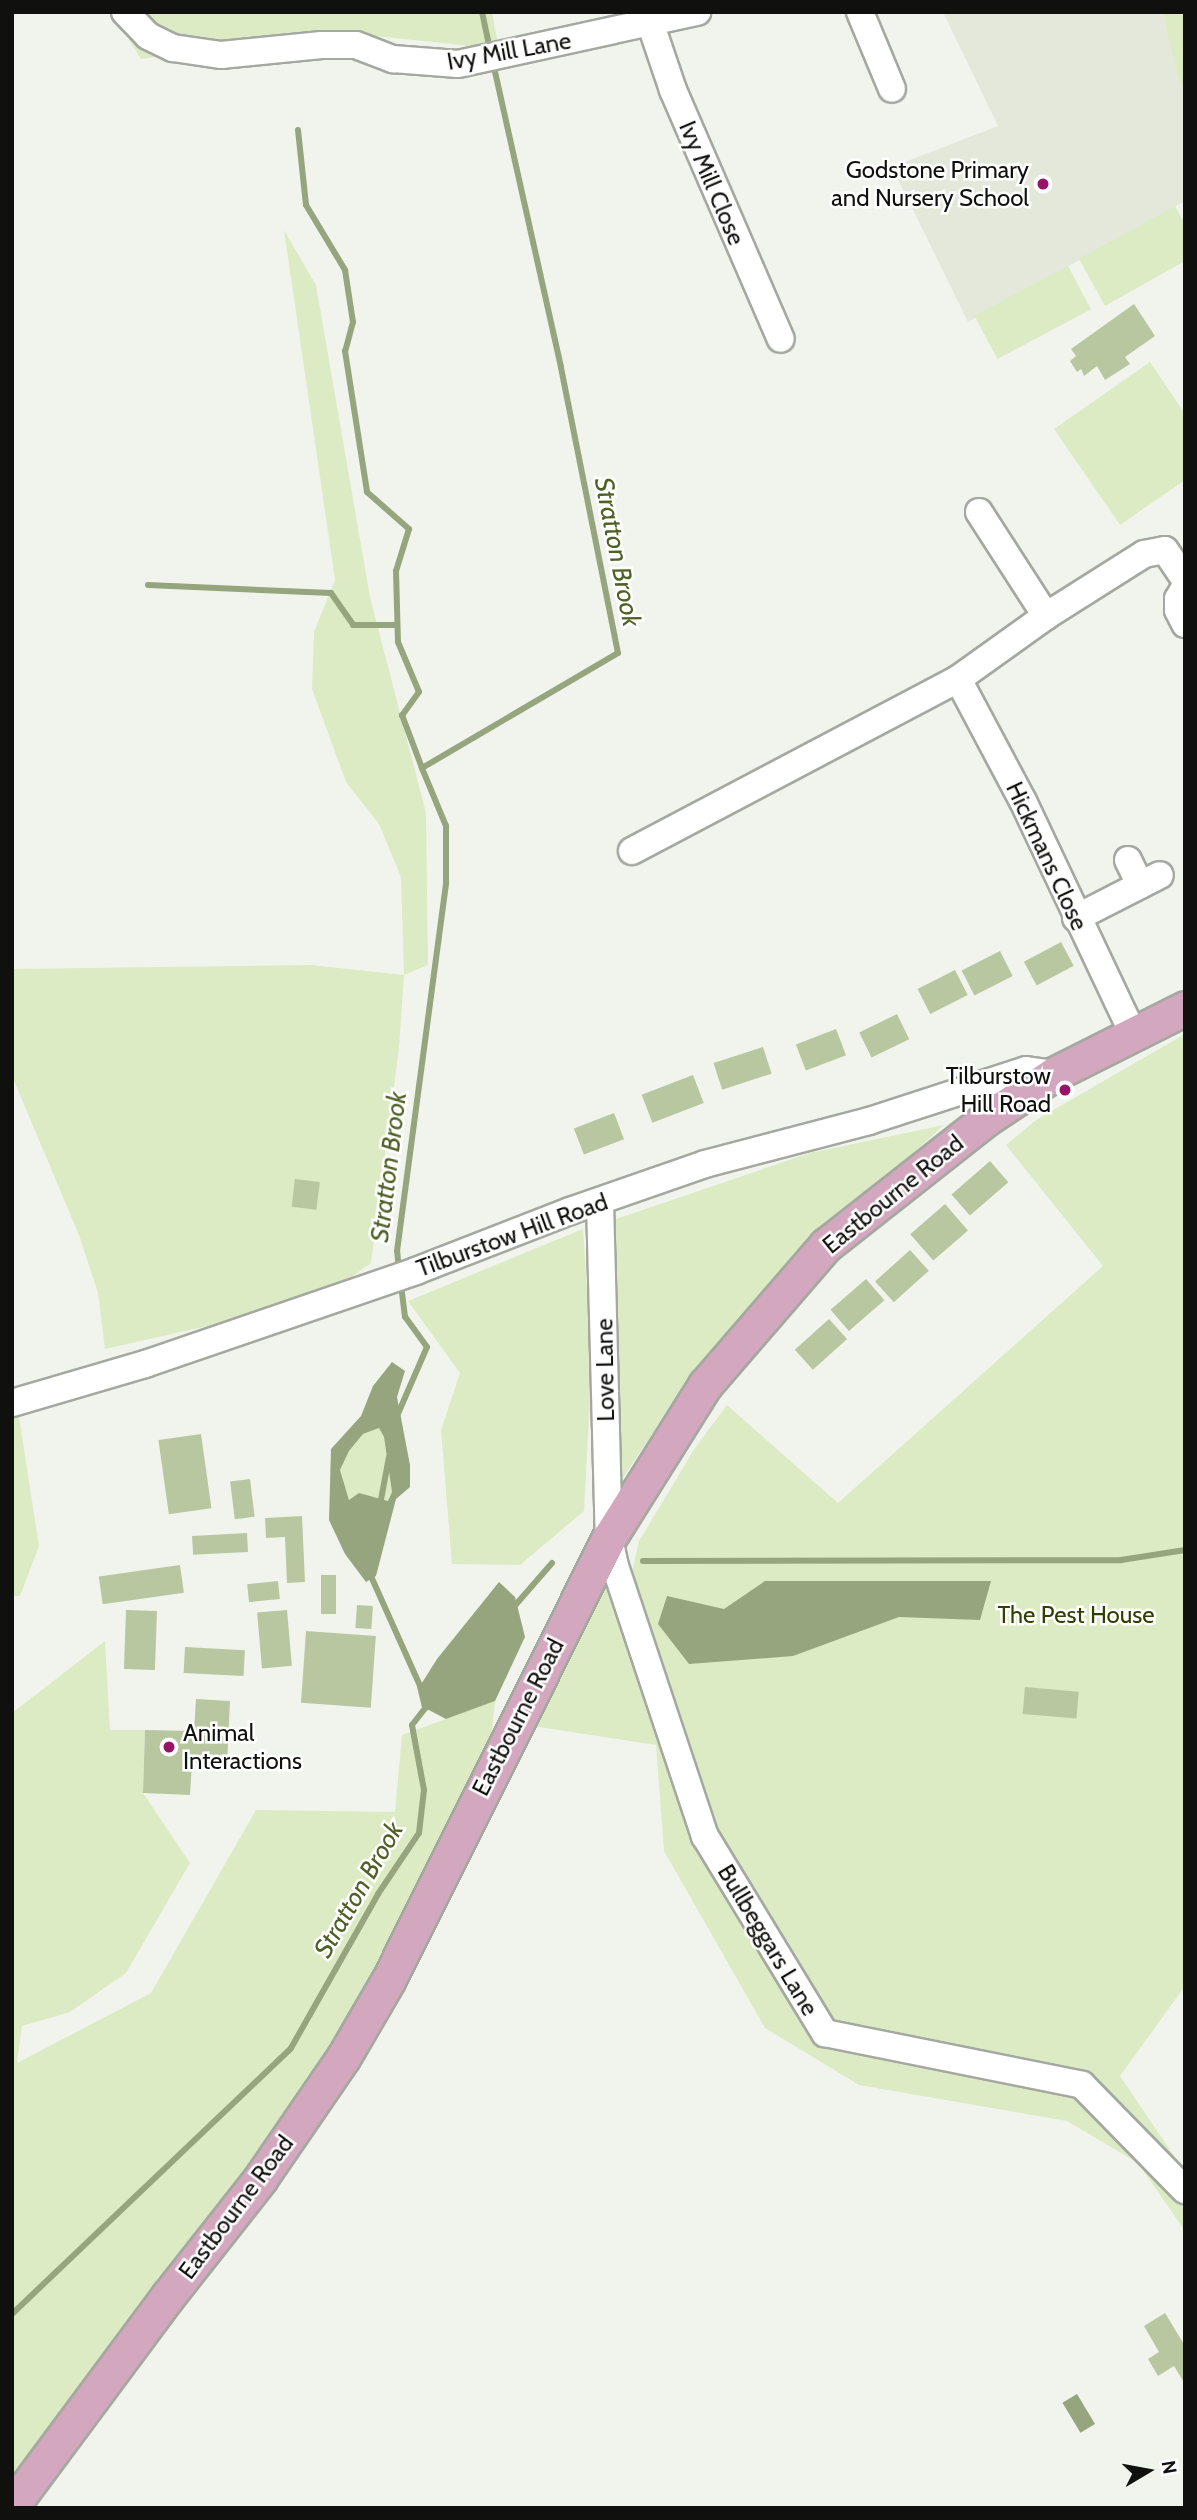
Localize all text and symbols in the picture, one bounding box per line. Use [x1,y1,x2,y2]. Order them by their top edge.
street label: Ivy Mill Lane [445,26,573,76]
street label: Ivy Mill Close [673,117,751,249]
place label: Godstone Primary and Nursery School [831,156,1029,212]
marker: Godstone Primary and Nursery School [1035,176,1051,192]
water label: Stratton Brook [587,475,647,629]
street label: Hickmans Close [1000,777,1094,935]
place label: Tilburstow Hill Road [946,1062,1051,1118]
marker: Tilburstow Hill Road [1057,1082,1073,1098]
water label: Stratton Brook [364,1090,414,1244]
street label: Eastbourne Road [817,1128,969,1260]
street label: Tilburstow Hill Road [413,1187,611,1283]
street label: Love Lane [590,1318,620,1422]
park label: The Pest House [997,1601,1155,1629]
street label: Eastbourne Road [466,1634,570,1800]
place label: Animal Interactions [183,1719,302,1775]
marker: Animal Interactions [161,1739,177,1755]
water label: Stratton Brook [308,1817,410,1963]
street label: Bullbeggars Lane [712,1859,824,2021]
street label: Eastbourne Road [173,2129,299,2285]
north arrow [1113,2436,1183,2506]
text: N [1157,2459,1182,2476]

